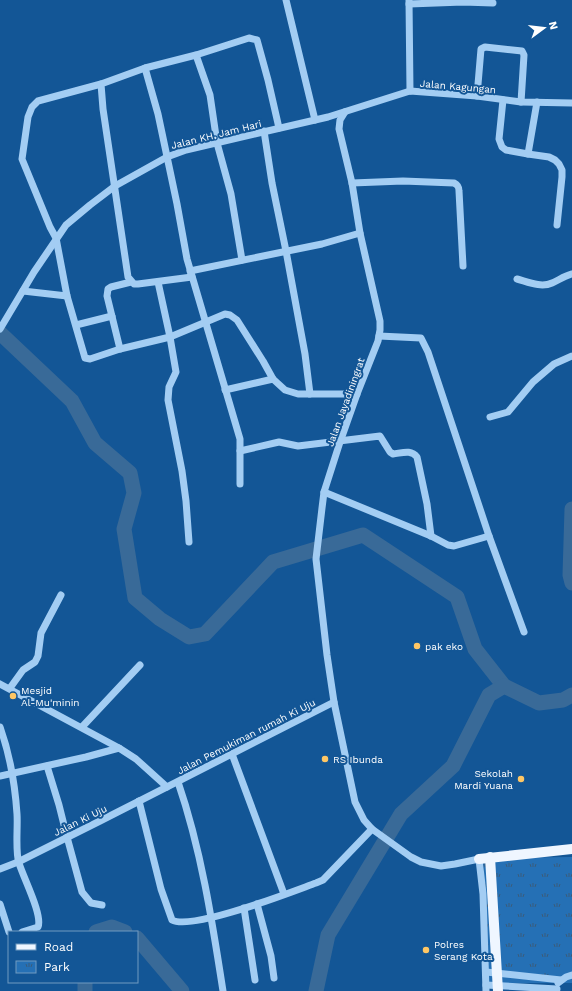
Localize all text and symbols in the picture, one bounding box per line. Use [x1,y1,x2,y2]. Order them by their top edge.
north arrow [524,8,564,48]
text: N [546,20,561,31]
street label: Jalan Kagungan [419,78,496,95]
street label: Jalan KH. Jam Hari [170,118,263,151]
street label: Jalan Jayadiningrat [324,356,367,448]
marker: pak eko [412,641,422,651]
place label: pak eko [425,641,463,652]
place label: Mesjid Al-Mu'minin [21,685,80,708]
marker: Mesjid Al-Mu'minin [8,691,18,701]
street label: Jalan Pemukiman rumah Ki Uju [175,697,317,776]
marker: RS Ibunda [320,754,330,764]
place label: RS Ibunda [333,754,383,765]
place label: Sekolah Mardi Yuana [454,768,513,791]
marker: Sekolah Mardi Yuana [516,774,526,784]
street label: Jalan Ki Uju [52,803,109,838]
legend [8,931,138,983]
place label: Polres Serang Kota [434,939,493,962]
text: Road [44,940,73,954]
marker: Polres Serang Kota [421,945,431,955]
text: Park [44,960,70,974]

